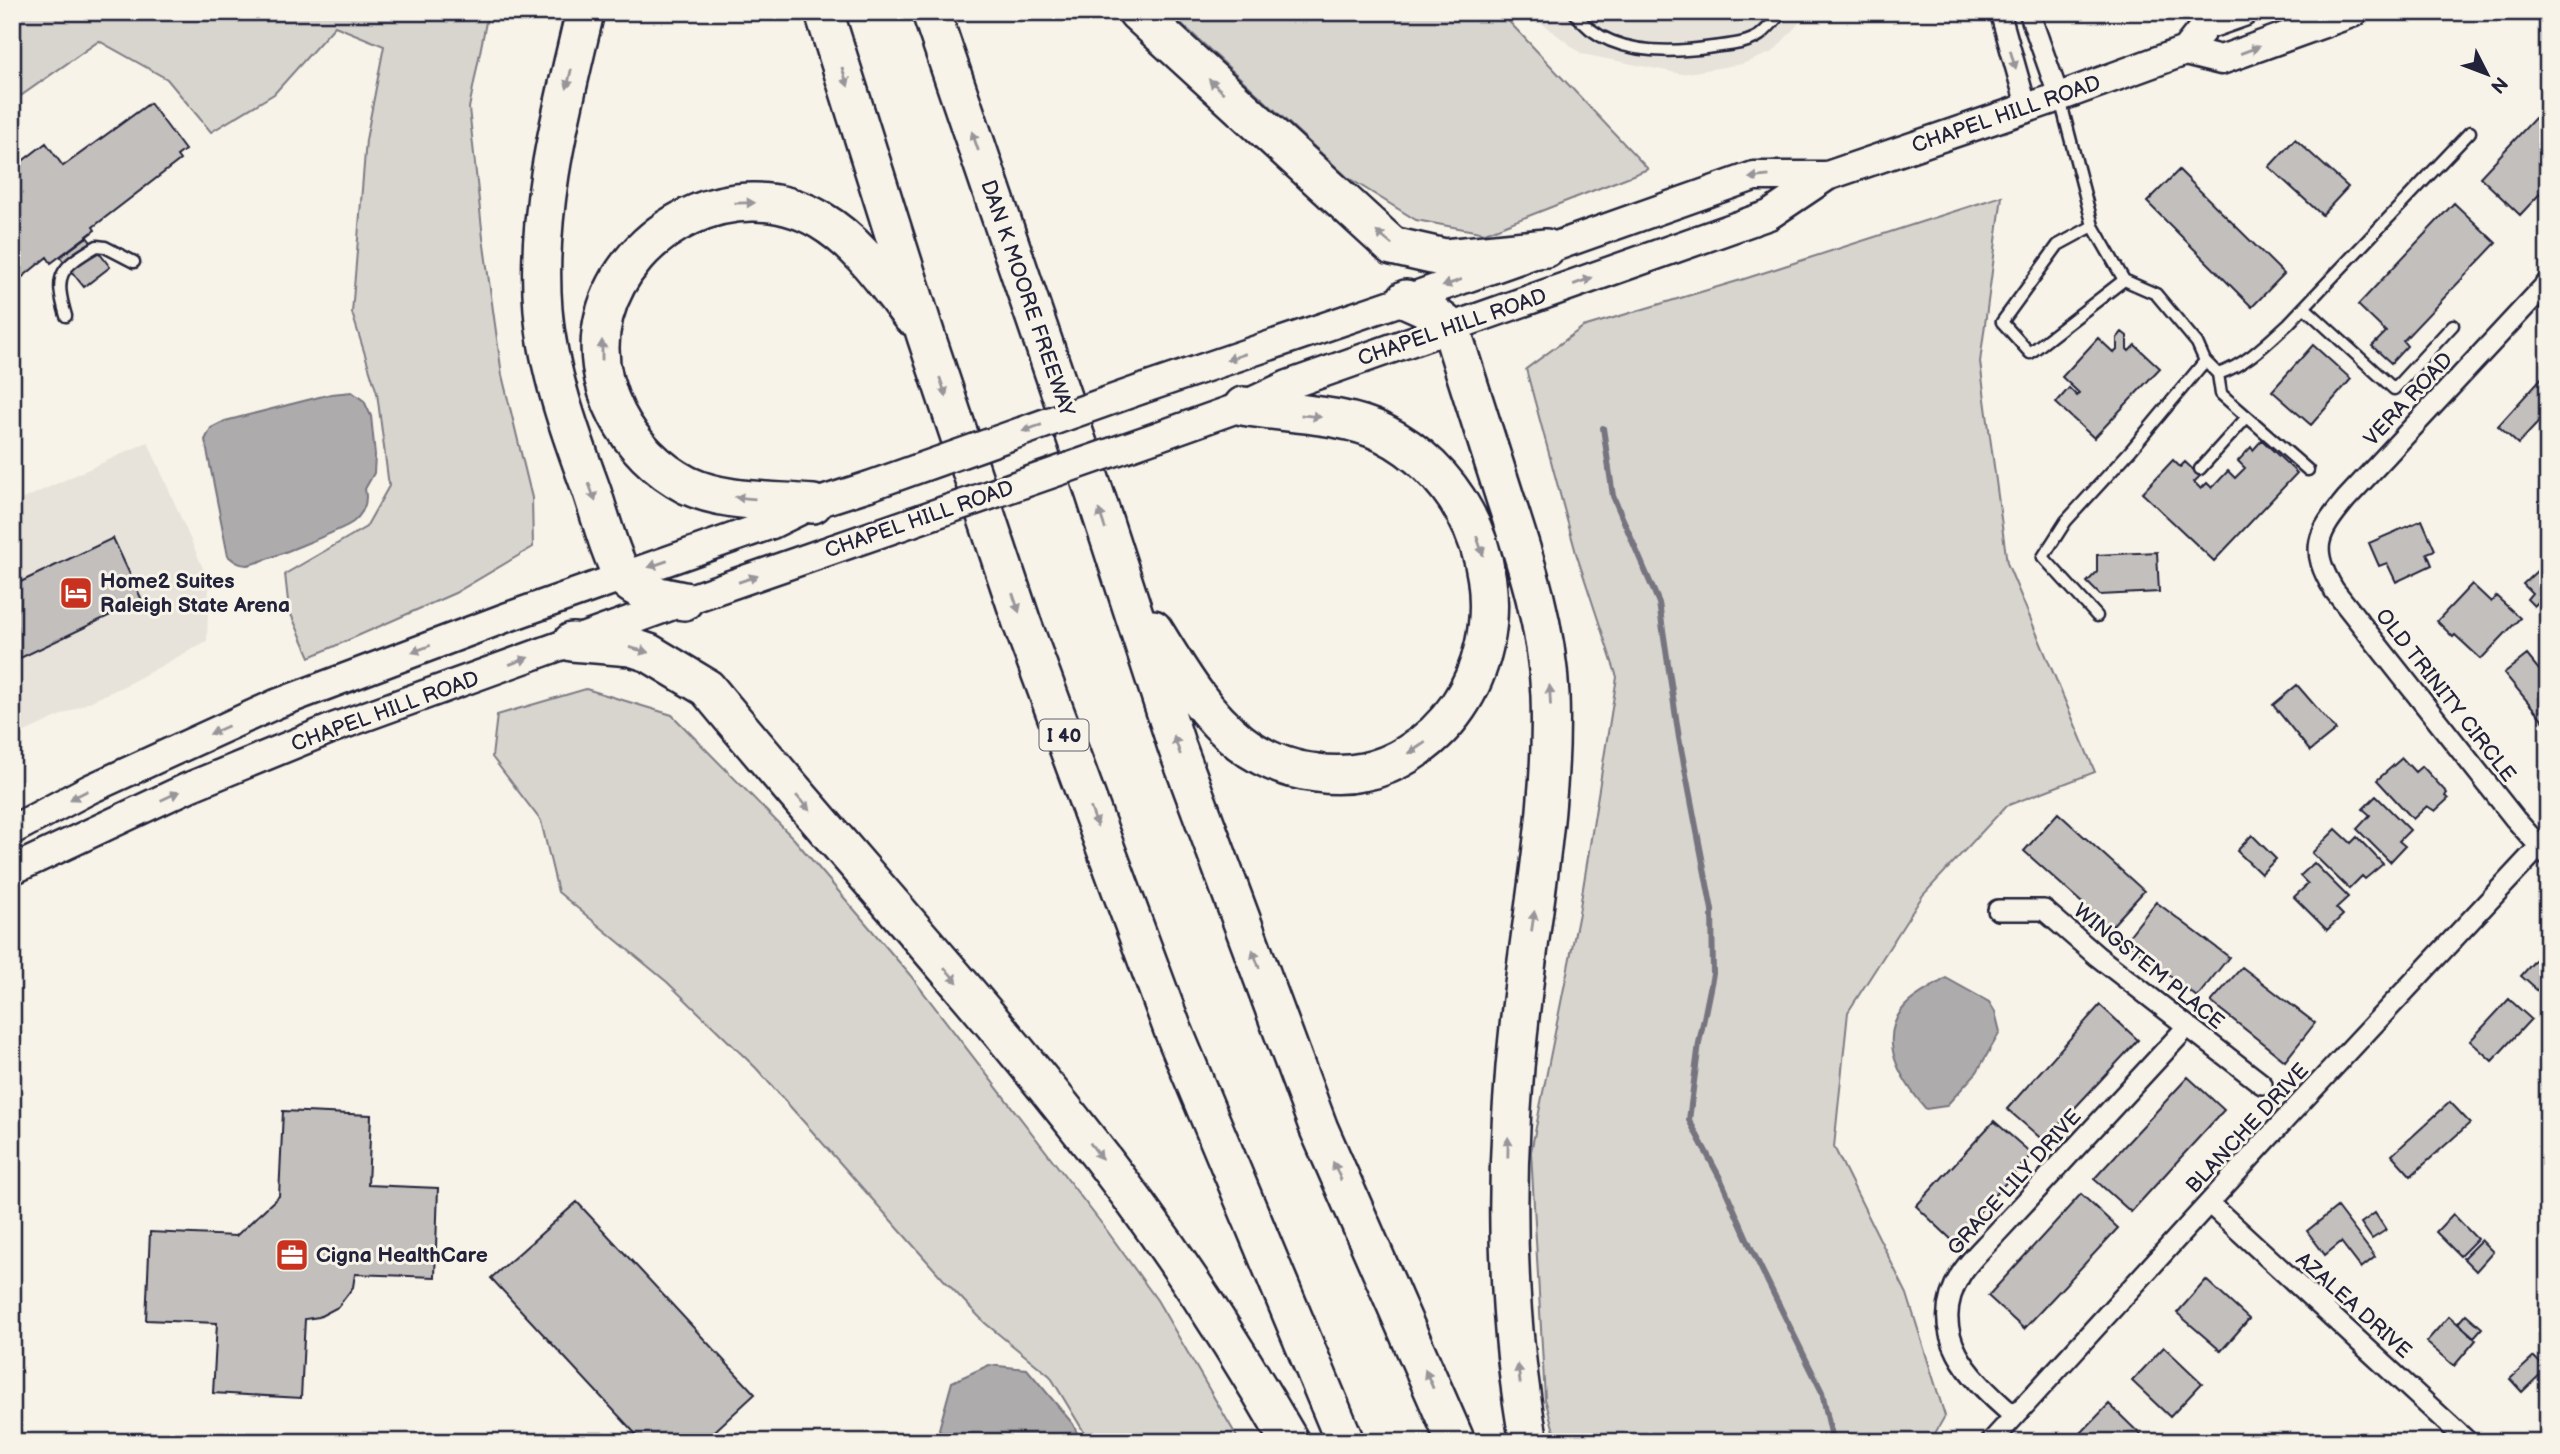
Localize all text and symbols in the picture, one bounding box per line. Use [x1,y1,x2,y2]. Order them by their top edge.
north arrow [2452,38,2522,108]
one-way arrow [2240,44,2261,55]
one-way arrow [2009,50,2019,71]
one-way arrow [840,67,851,88]
one-way arrow [563,68,574,90]
street label: CHAPEL HILL ROAD [1908,70,2104,159]
text: N [2485,71,2512,97]
one-way arrow [1207,78,1225,94]
one-way arrow [969,130,980,151]
one-way arrow [1748,172,1770,183]
street label: DAN K MOORE FREEWAY [975,177,1080,420]
one-way arrow [735,197,757,209]
one-way arrow [1376,231,1393,246]
one-way arrow [1573,275,1594,286]
one-way arrow [1441,278,1462,289]
street label: CHAPEL HILL ROAD [1354,283,1550,372]
one-way arrow [596,339,608,361]
street label: VERA ROAD [2359,347,2458,451]
one-way arrow [1226,352,1247,363]
one-way arrow [938,377,949,398]
one-way arrow [1300,410,1322,421]
one-way arrow [1021,423,1042,434]
street label: CHAPEL HILL ROAD [821,475,1017,564]
one-way arrow [587,481,598,502]
one-way arrow [734,492,756,503]
one-way arrow [1097,508,1107,529]
one-way arrow [1475,536,1486,557]
one-way arrow [647,559,668,570]
place label: Home2 Suites Raleigh State Arena [100,569,290,618]
one-way arrow [738,573,759,584]
hotel icon: Home2 Suites Raleigh State Arena [57,574,95,612]
one-way arrow [1011,593,1022,614]
street label: OLD TRINITY CIRCLE [2370,604,2521,787]
one-way arrow [410,644,431,655]
one-way arrow [629,646,650,656]
one-way arrow [509,655,530,666]
street label: CHAPEL HILL ROAD [288,666,482,757]
one-way arrow [1544,684,1555,706]
road number: I 40 [1040,720,1088,750]
one-way arrow [209,725,230,736]
one-way arrow [1171,735,1182,756]
one-way arrow [1408,741,1426,755]
one-way arrow [69,789,89,801]
one-way arrow [160,790,180,802]
one-way arrow [795,794,810,811]
one-way arrow [1089,806,1100,827]
street label: WINGSTEM PLACE [2069,898,2229,1035]
one-way arrow [1528,910,1539,932]
one-way arrow [1250,948,1261,969]
one-way arrow [943,966,959,984]
street label: BLANCHE DRIVE [2181,1058,2314,1198]
street label: GRACE LILY DRIVE [1942,1104,2086,1260]
one-way arrow [1503,1136,1514,1158]
one-way arrow [1088,1141,1103,1159]
one-way arrow [1331,1161,1343,1181]
office icon: Cigna HealthCare [273,1236,311,1274]
place label: Cigna HealthCare [316,1243,488,1268]
street label: AZALEA DRIVE [2291,1247,2416,1364]
one-way arrow [1513,1363,1524,1385]
one-way arrow [1423,1369,1435,1389]

